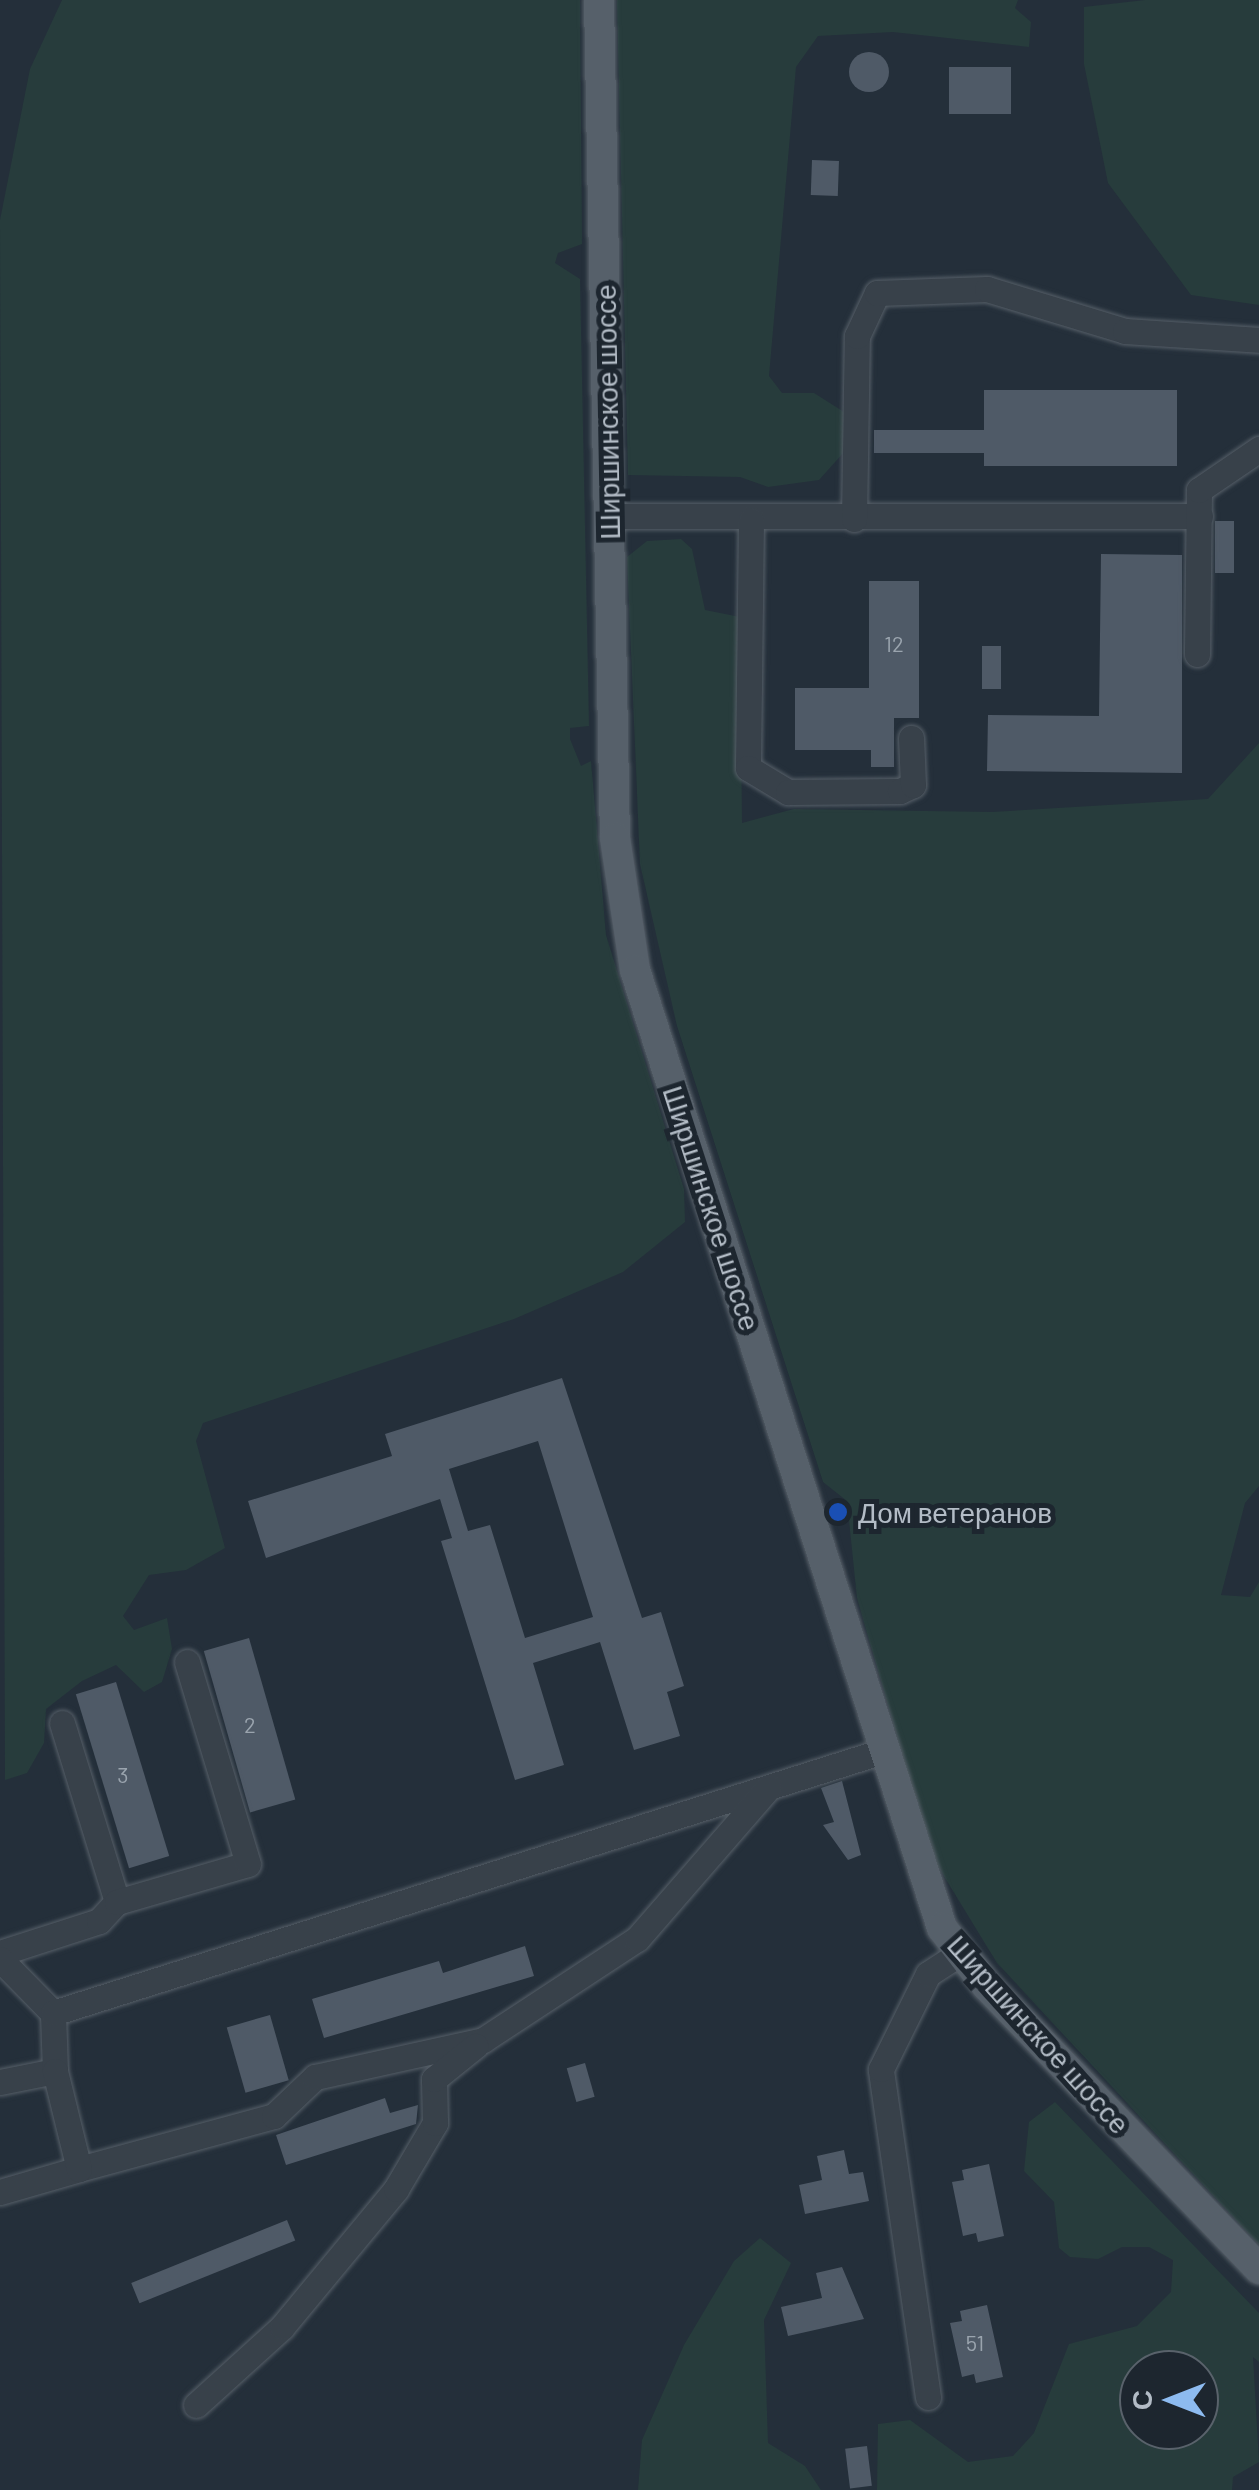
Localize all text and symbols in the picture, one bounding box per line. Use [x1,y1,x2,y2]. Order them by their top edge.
street label: Ширшинское шоссе [588,284,626,540]
house number: 12 [884,631,904,657]
street label: Ширшинское шоссе [657,1081,767,1335]
place label: Дом ветеранов [858,1495,1052,1529]
marker: Дом ветеранов [827,1501,849,1523]
house number: 2 [244,1712,256,1738]
house number: 3 [117,1762,129,1788]
street label: Ширшинское шоссе [941,1928,1137,2140]
house number: 51 [966,2330,984,2356]
north arrow [1119,2350,1219,2450]
text: С [1124,2390,1158,2410]

